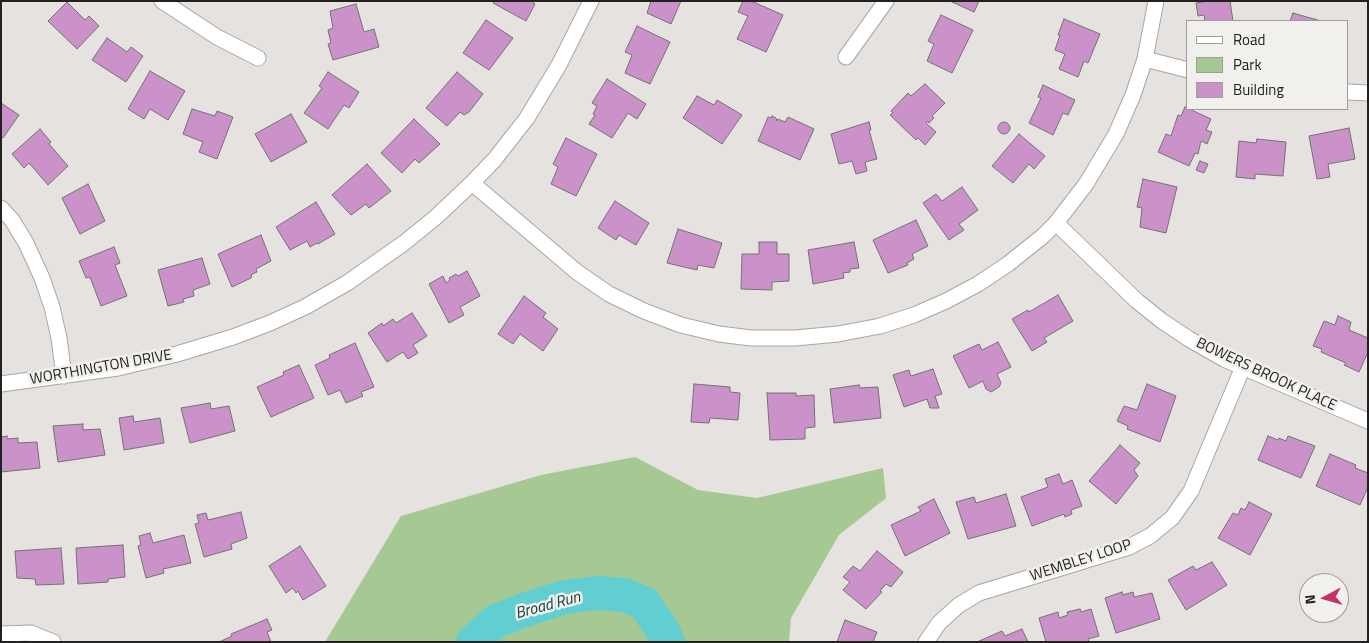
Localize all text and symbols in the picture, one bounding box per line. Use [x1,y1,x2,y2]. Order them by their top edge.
legend [1186,20,1349,110]
text: Road [1233,28,1265,51]
text: Park [1233,53,1262,76]
text: Building [1233,78,1284,101]
street label: BOWERS BROOK PLACE [1193,335,1339,415]
street label: WORTHINGTON DRIVE [29,347,173,389]
street label: WEMBLEY LOOP [1028,536,1134,586]
north arrow [1299,573,1349,623]
water label: Broad Run [513,588,583,624]
text: N [1299,594,1321,605]

